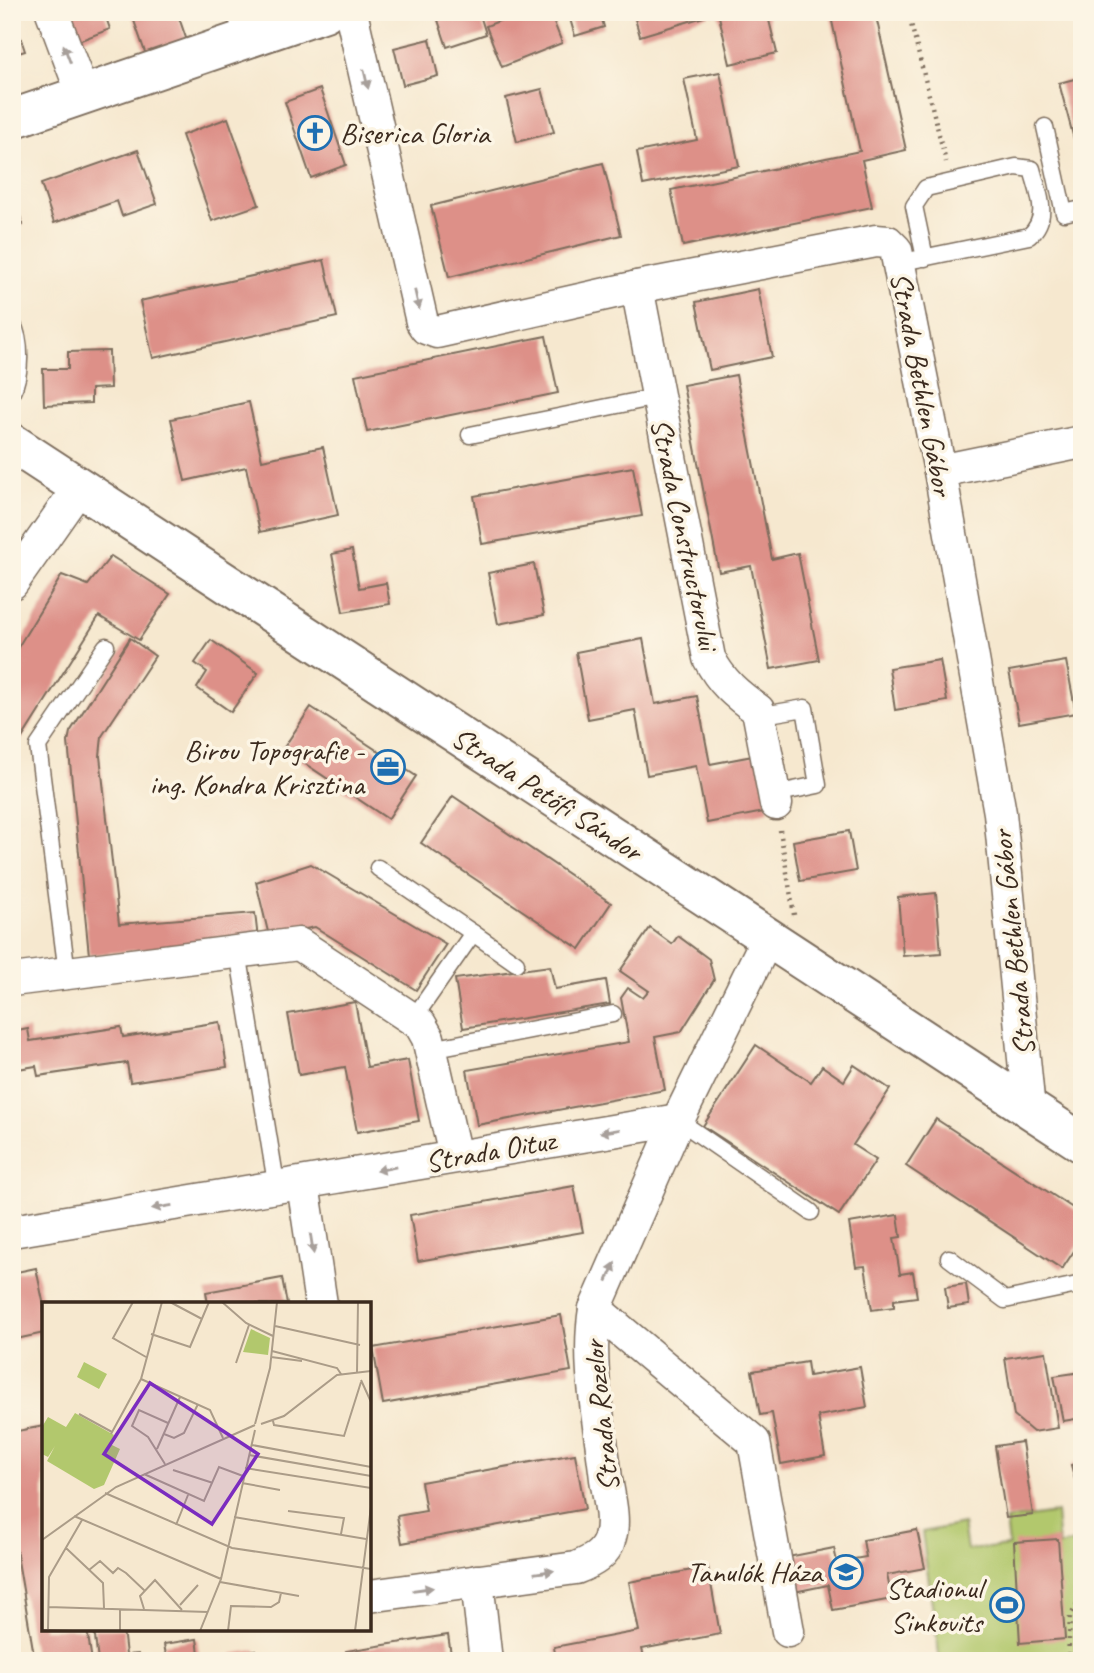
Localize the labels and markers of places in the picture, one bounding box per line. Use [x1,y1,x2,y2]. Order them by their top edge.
church icon: Biserica Gloria [296,114,334,152]
place label: Biserica Gloria [340,114,491,152]
place label: Birou Topografie - ing. Kondra Krisztina [149,731,366,803]
office icon: Birou Topografie - ing. Kondra Krisztina [369,748,407,786]
place label: Tanulók Háza [687,1553,824,1591]
school or university icon: Tanulók Háza [827,1553,865,1591]
place label: Stadionul Sinkovits [886,1569,987,1641]
sports icon: Stadionul Sinkovits [988,1586,1026,1624]

